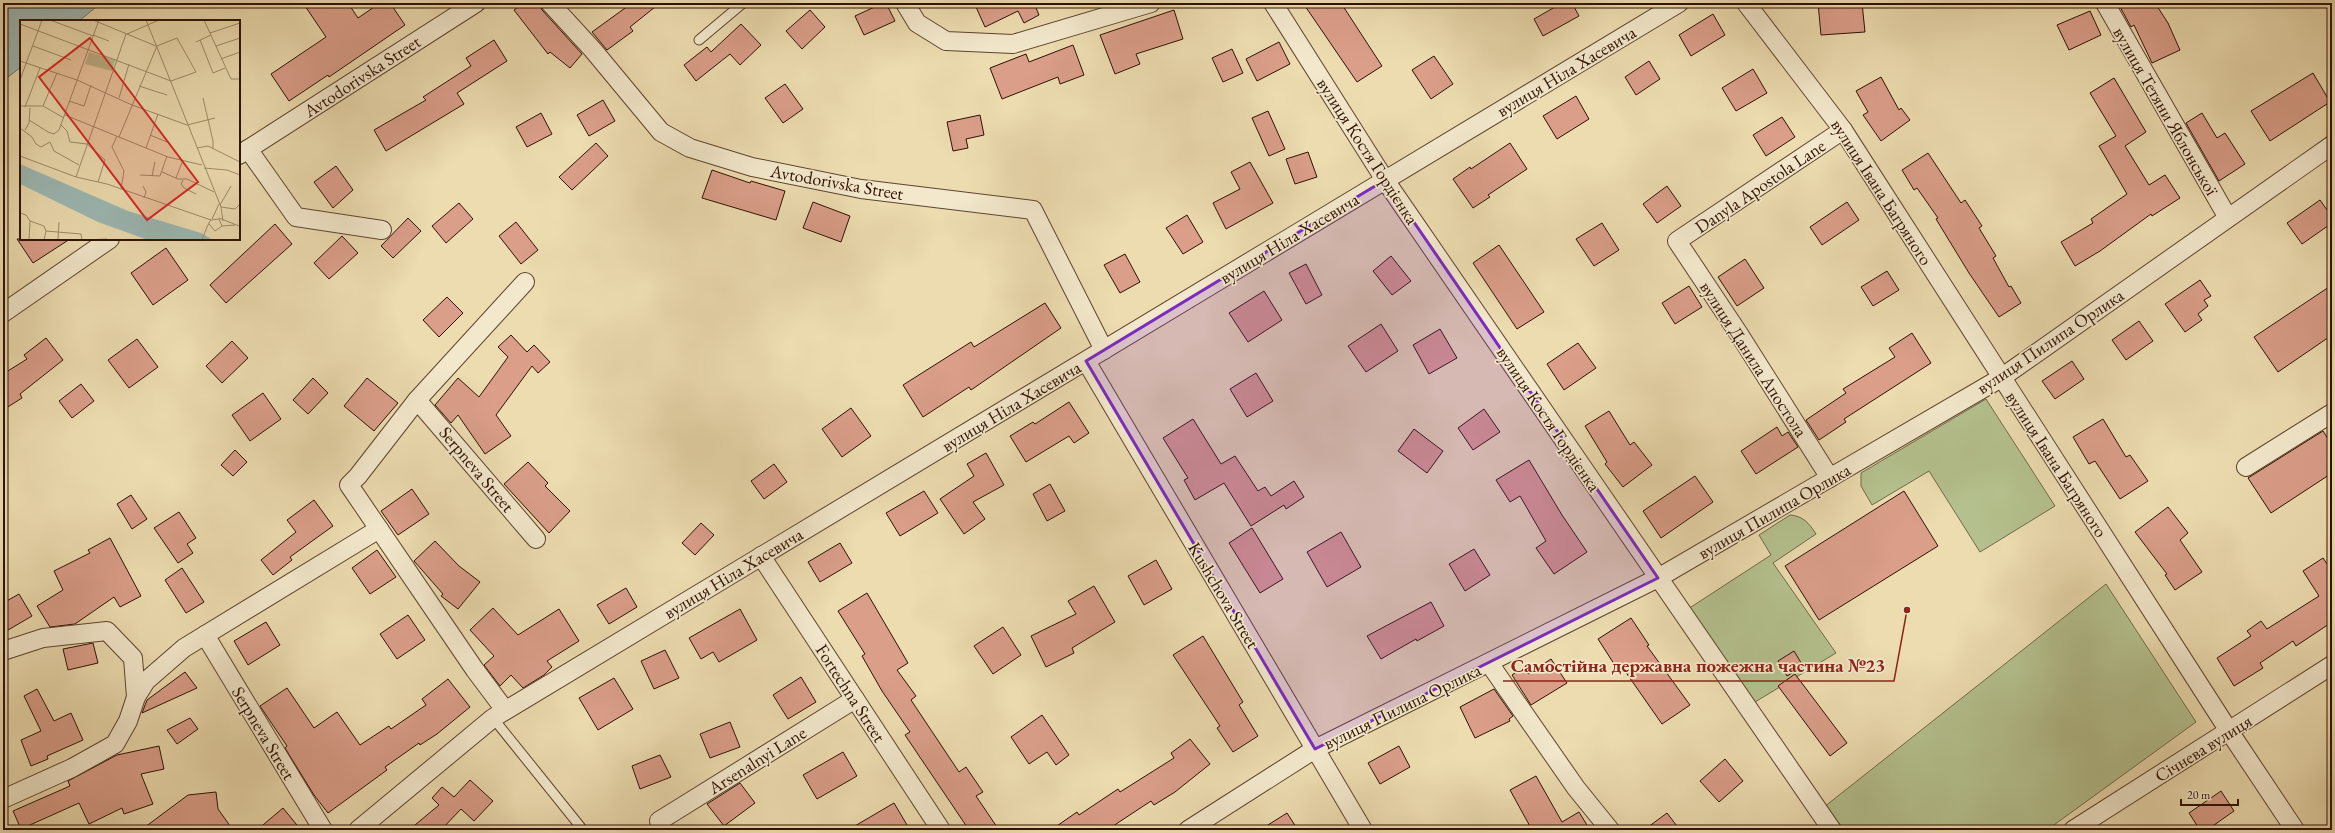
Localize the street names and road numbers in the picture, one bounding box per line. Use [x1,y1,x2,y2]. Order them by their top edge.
street label: вулиця Ніла Хасевича [1492,20,1641,122]
street label: вулиця Тетяни Яблонської [2108,23,2224,200]
street label: Avtodorivska Street [298,30,425,123]
street label: вулиця Костя Гордієнка [1312,73,1424,229]
street label: вулиця Івана Багряного [1826,115,1938,270]
street label: Danyla Apostola Lane [1690,134,1830,238]
street label: Avtodorivska Street [768,159,906,205]
street label: вулиця Ніла Хасевича [1215,187,1364,289]
street label: вулиця Данила Апостола [1695,277,1814,442]
street label: вулиця Пилипа Орлика [1972,283,2129,399]
street label: вулиця Костя Гордієнка [1492,342,1607,497]
street label: вулиця Ніла Хасевича [937,355,1086,457]
street label: вулиця Івана Багряного [2001,387,2113,542]
street label: Serpneva Street [434,421,520,517]
street label: вулиця Пилипа Орлика [1694,457,1855,564]
street label: вулиця Ніла Хасевича [659,522,808,624]
street label: Kushchova Street [1183,538,1265,653]
street label: Fortechna Street [811,640,891,747]
street label: вулиця Пилипа Орлика [1319,657,1485,754]
street label: Serpneva Street [227,682,301,784]
street label: Січнева вулиця [2150,709,2256,787]
street label: Arsenalnyi Lane [703,721,810,800]

